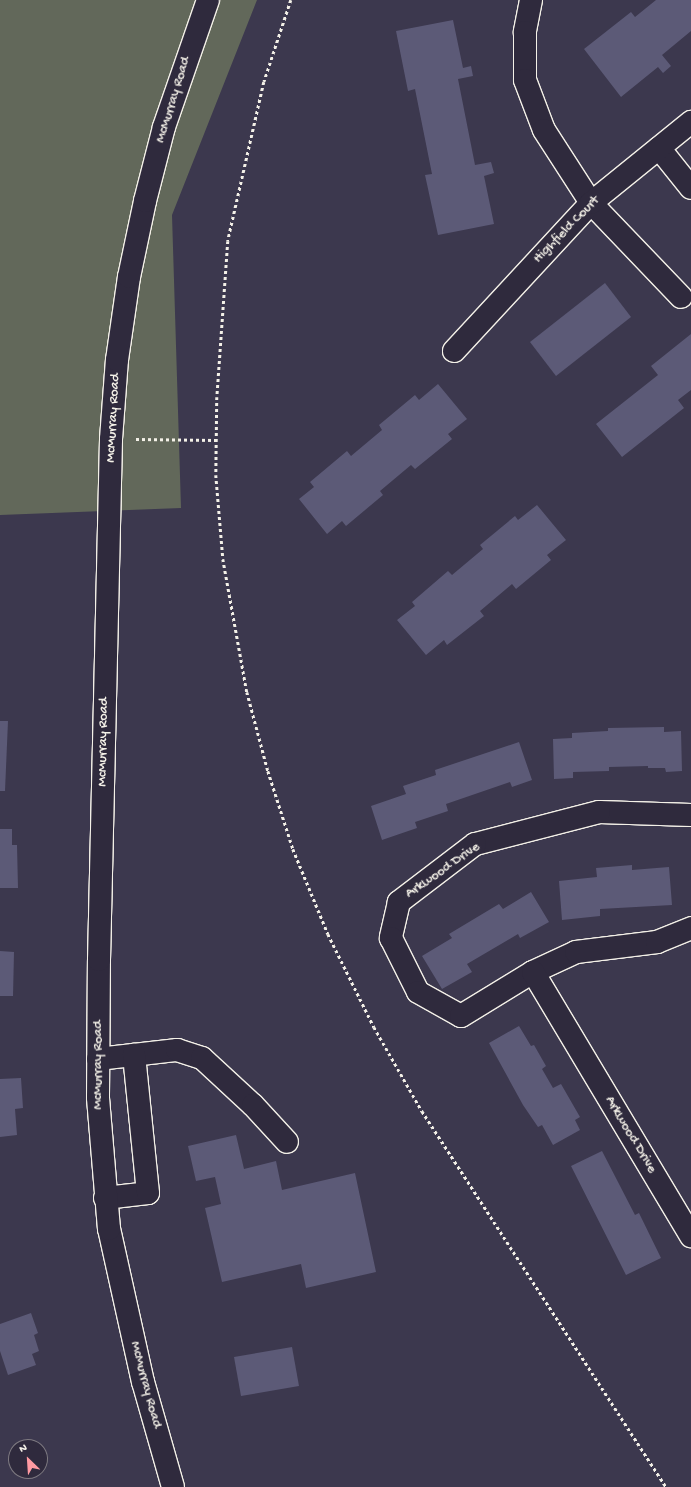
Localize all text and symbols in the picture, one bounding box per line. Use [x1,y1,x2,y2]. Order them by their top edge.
street label: McMurray Road [153,55,195,145]
street label: Highfield Court [530,193,604,267]
street label: McMurray Road [103,373,125,463]
street label: McMurray Road [95,697,113,787]
street label: Arkwood Drive [403,839,483,903]
street label: McMurray Road [91,1020,107,1110]
street label: Arkwood Drive [600,1093,660,1177]
street label: McMurray Road [125,1340,165,1430]
north arrow [8,1439,48,1479]
text: N [18,1442,29,1456]

